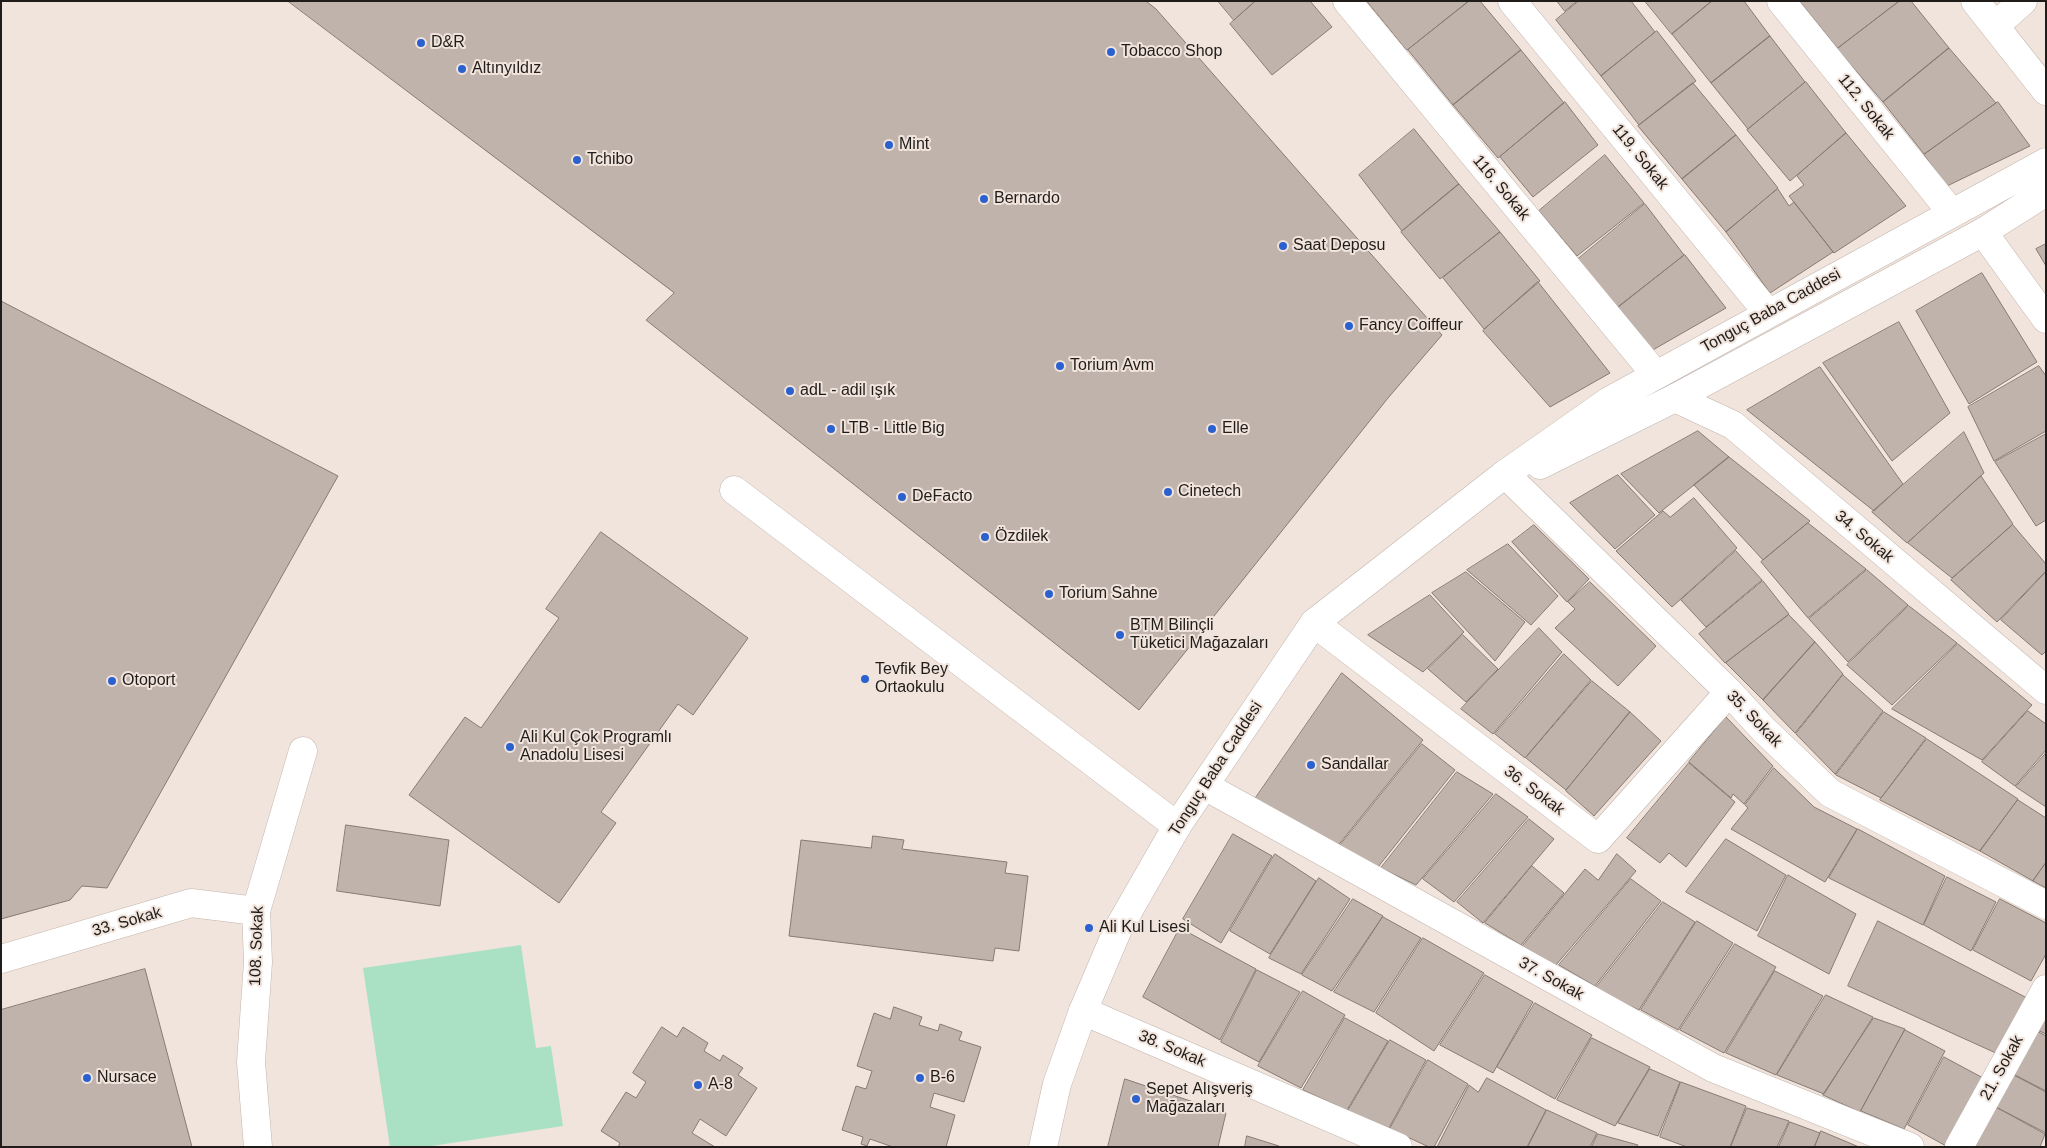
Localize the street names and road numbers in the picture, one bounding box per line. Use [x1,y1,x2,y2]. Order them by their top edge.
street label: 112. Sokak [1834,70,1898,144]
street label: 119. Sokak [1608,120,1672,194]
street label: 116. Sokak [1468,152,1534,224]
street label: Tonguç Baba Caddesi [1698,265,1844,357]
street label: 34. Sokak [1831,507,1897,567]
street label: 35. Sokak [1722,687,1786,751]
street label: Tonguç Baba Caddesi [1165,698,1267,840]
street label: 36. Sokak [1500,762,1568,820]
street label: 33. Sokak [90,903,164,941]
street label: 108. Sokak [246,906,268,986]
street label: 37. Sokak [1515,953,1587,1005]
street label: 38. Sokak [1135,1026,1209,1072]
street label: 21. Sokak [1976,1032,2028,1104]

